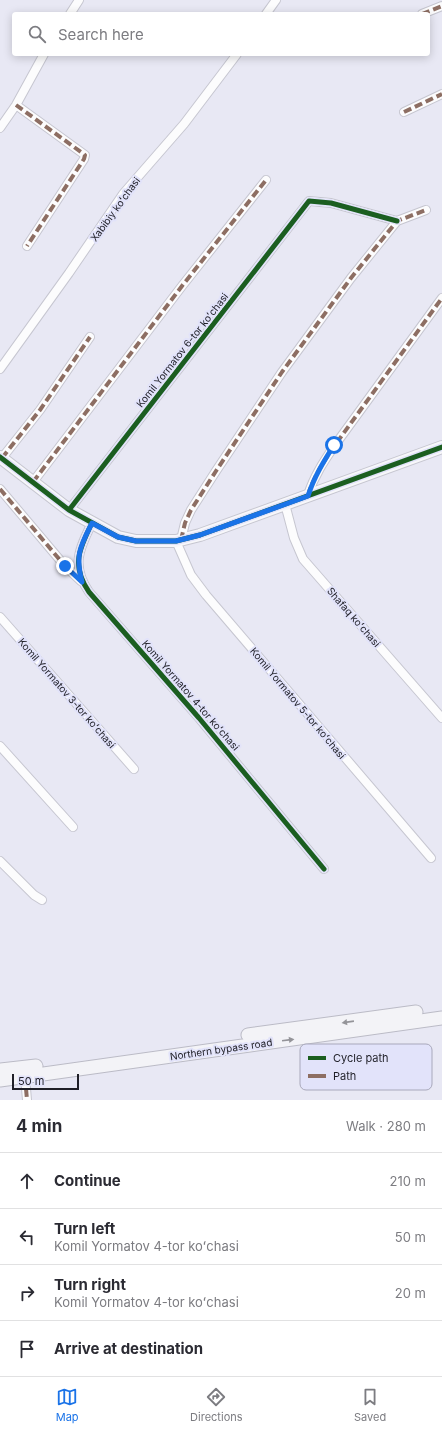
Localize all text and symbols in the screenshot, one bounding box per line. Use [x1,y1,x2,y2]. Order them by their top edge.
search box [12,12,430,56]
icon: search [26,23,48,45]
text: Search here [58,25,144,44]
street label: Xabibiy koʻchasi [88,175,142,243]
street label: Komil Yormatov 6-tor koʻchasi [134,290,230,410]
route start [325,436,343,454]
route end [56,557,74,575]
street label: Shafaq koʻchasi [325,585,383,649]
street label: Komil Yormatov 3-tor koʻchasi [16,636,118,750]
street label: Komil Yormatov 4-tor koʻchasi [140,637,242,753]
street label: Komil Yormatov 5-tor koʻchasi [248,645,348,761]
one-way arrow [342,1019,354,1025]
street label: Northern bypass road [169,1036,273,1062]
one-way arrow [282,1037,294,1043]
legend [300,1044,432,1090]
text: Cycle path [333,1051,389,1065]
text: Path [333,1069,356,1083]
scale bar [12,1072,79,1091]
text: 50 m [18,1074,44,1088]
text: 4 min [16,1116,62,1136]
text: Walk · 280 m [346,1118,426,1134]
icon: ahead [16,1170,38,1192]
text: Continue [54,1171,121,1190]
text: 210 m [390,1173,426,1189]
text: Turn left [54,1219,115,1238]
icon: left [16,1226,38,1248]
text: 50 m [395,1229,426,1245]
text: Komil Yormatov 4-tor koʻchasi [54,1238,239,1254]
text: Turn right [54,1275,126,1294]
icon: right [16,1282,38,1304]
text: 20 m [395,1285,426,1301]
text: Komil Yormatov 4-tor koʻchasi [54,1294,239,1310]
icon: arrive [16,1338,38,1360]
text: Arrive at destination [54,1339,203,1358]
tab: Map [56,1386,79,1424]
tab: Directions [190,1386,243,1424]
tab: Saved [354,1386,386,1424]

